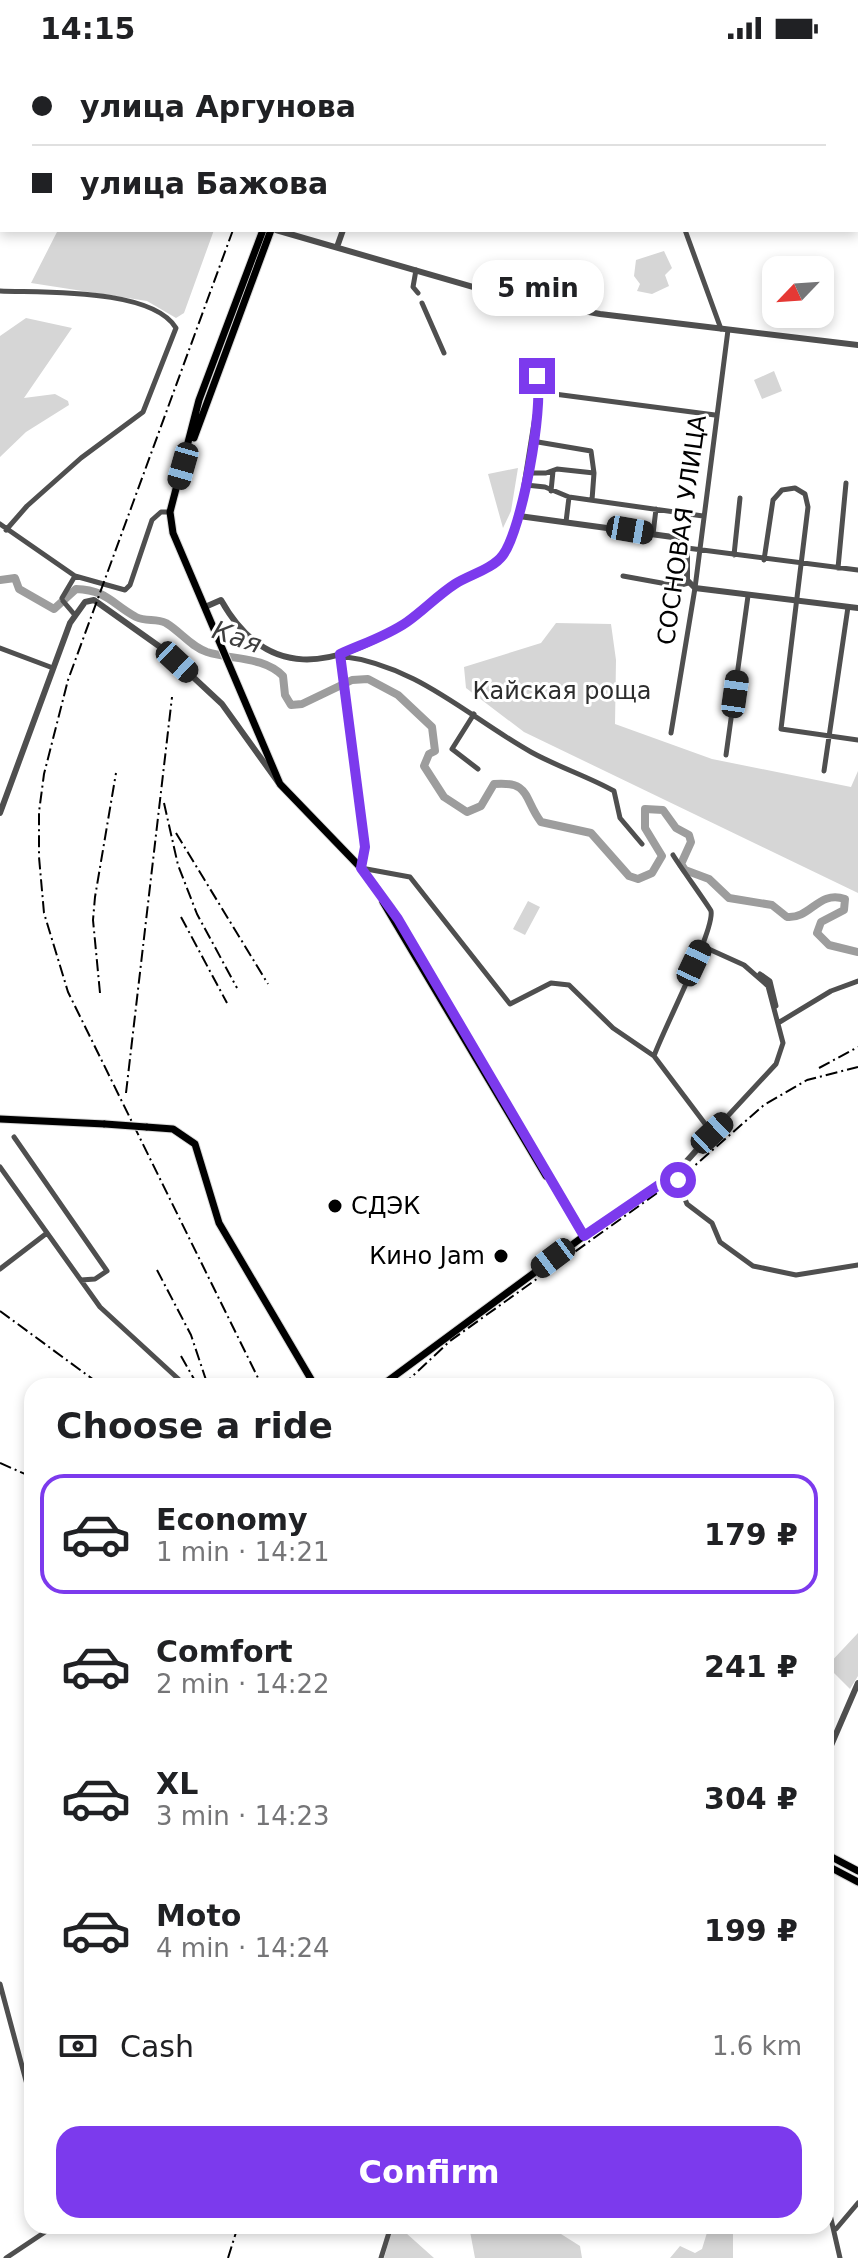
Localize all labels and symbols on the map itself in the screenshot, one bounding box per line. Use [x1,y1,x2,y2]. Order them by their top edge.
north arrow [762,256,834,328]
callout: 5 min [471,260,603,316]
route end [519,358,555,394]
street label: СОСНОВАЯ УЛИЦА [652,413,712,647]
car [165,440,201,492]
car [604,514,656,546]
water label: Кая [208,615,266,659]
car [151,637,203,687]
car [720,669,750,719]
park label: Кайская роща [472,677,652,705]
car [673,936,715,990]
car [686,1108,738,1158]
route start [660,1162,696,1198]
place label: СДЭК [351,1192,420,1220]
marker: СДЭК [326,1197,344,1215]
car [527,1234,579,1282]
place label: Кино Jam [369,1242,485,1270]
marker: Кино Jam [492,1247,510,1265]

